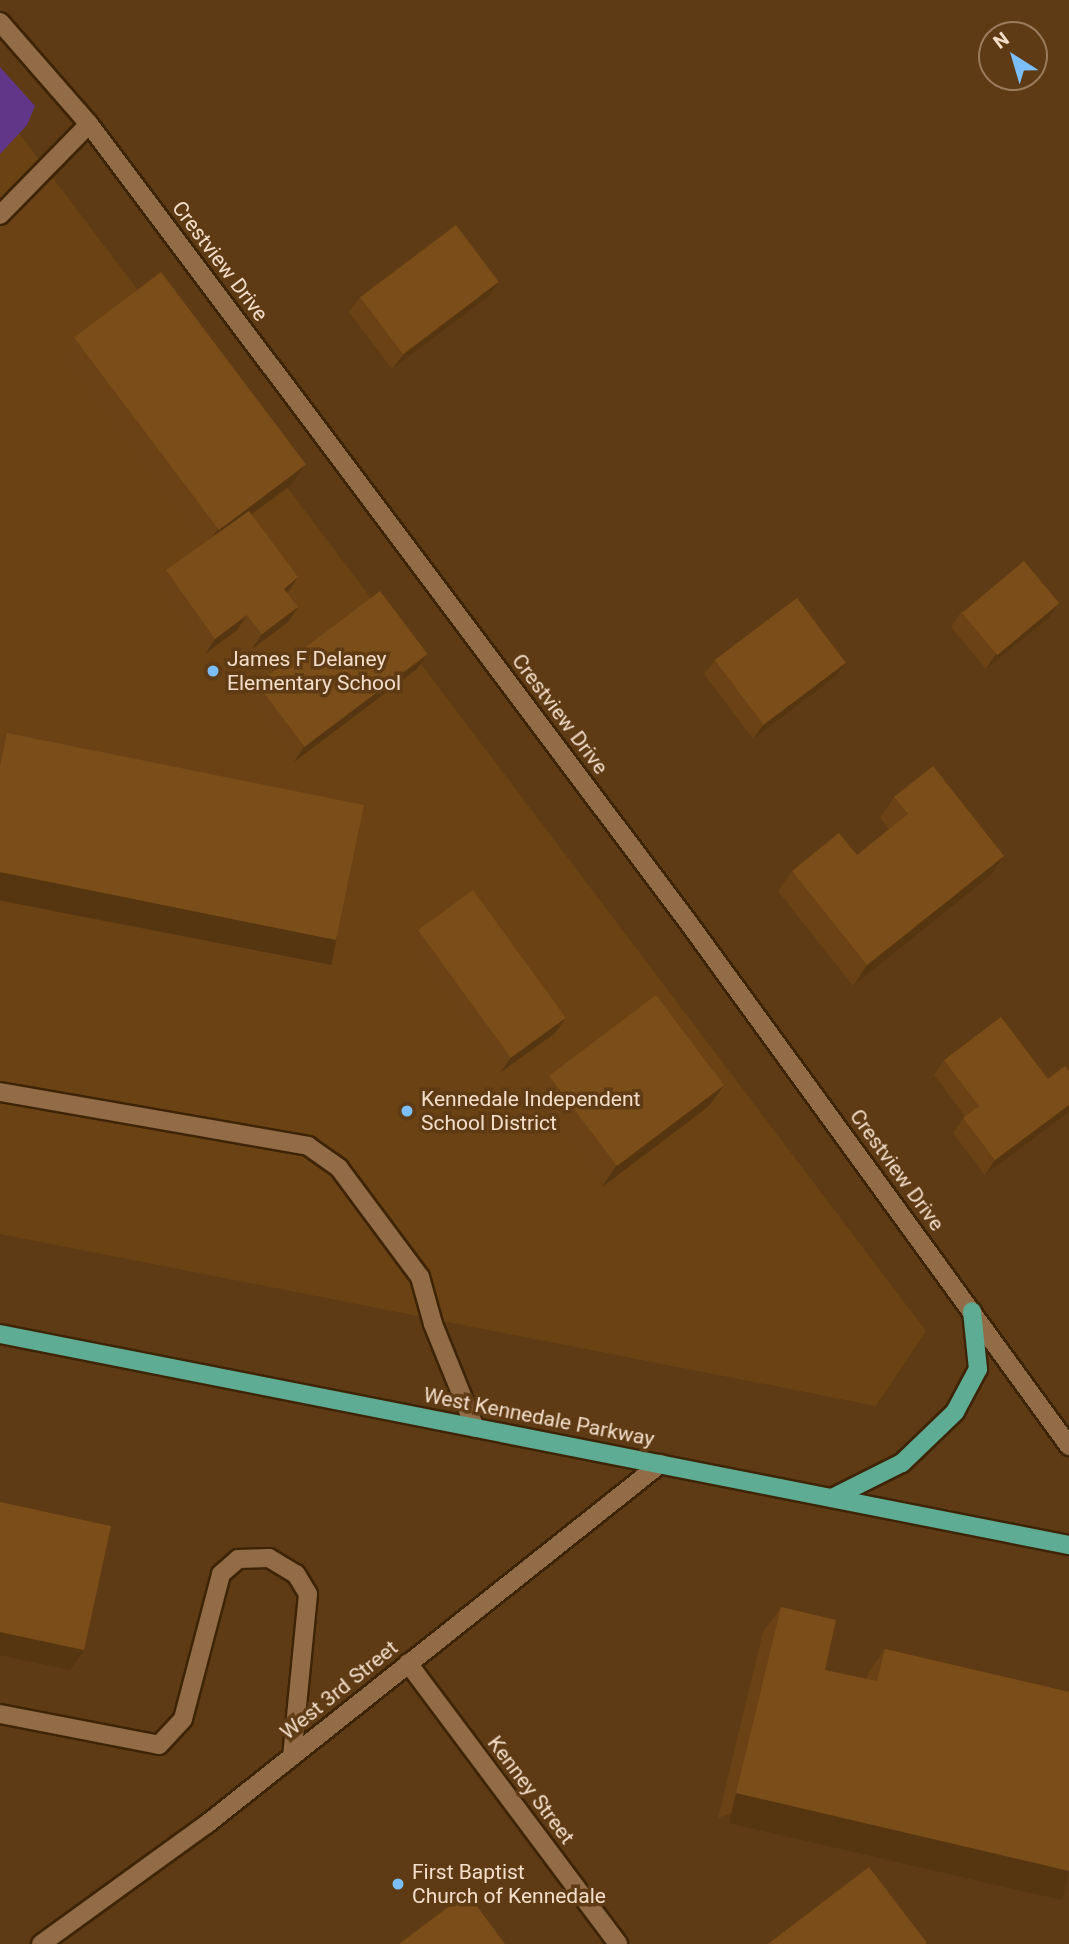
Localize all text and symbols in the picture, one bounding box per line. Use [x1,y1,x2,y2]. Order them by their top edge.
north arrow [978,21,1048,91]
text: N [989,27,1014,54]
street label: Crestview Drive [167,196,273,326]
place label: James F Delaney Elementary School [227,646,401,696]
street label: Crestview Drive [507,649,613,779]
marker: James F Delaney Elementary School [205,663,221,679]
place label: Kennedale Independent School District [421,1086,640,1136]
marker: Kennedale Independent School District [399,1103,415,1119]
street label: Crestview Drive [844,1104,950,1236]
street label: West Kennedale Parkway [421,1382,657,1452]
street label: West 3rd Street [275,1635,403,1745]
street label: Kenney Street [482,1731,580,1849]
place label: First Baptist Church of Kennedale [412,1859,606,1909]
marker: First Baptist Church of Kennedale [390,1876,406,1892]

